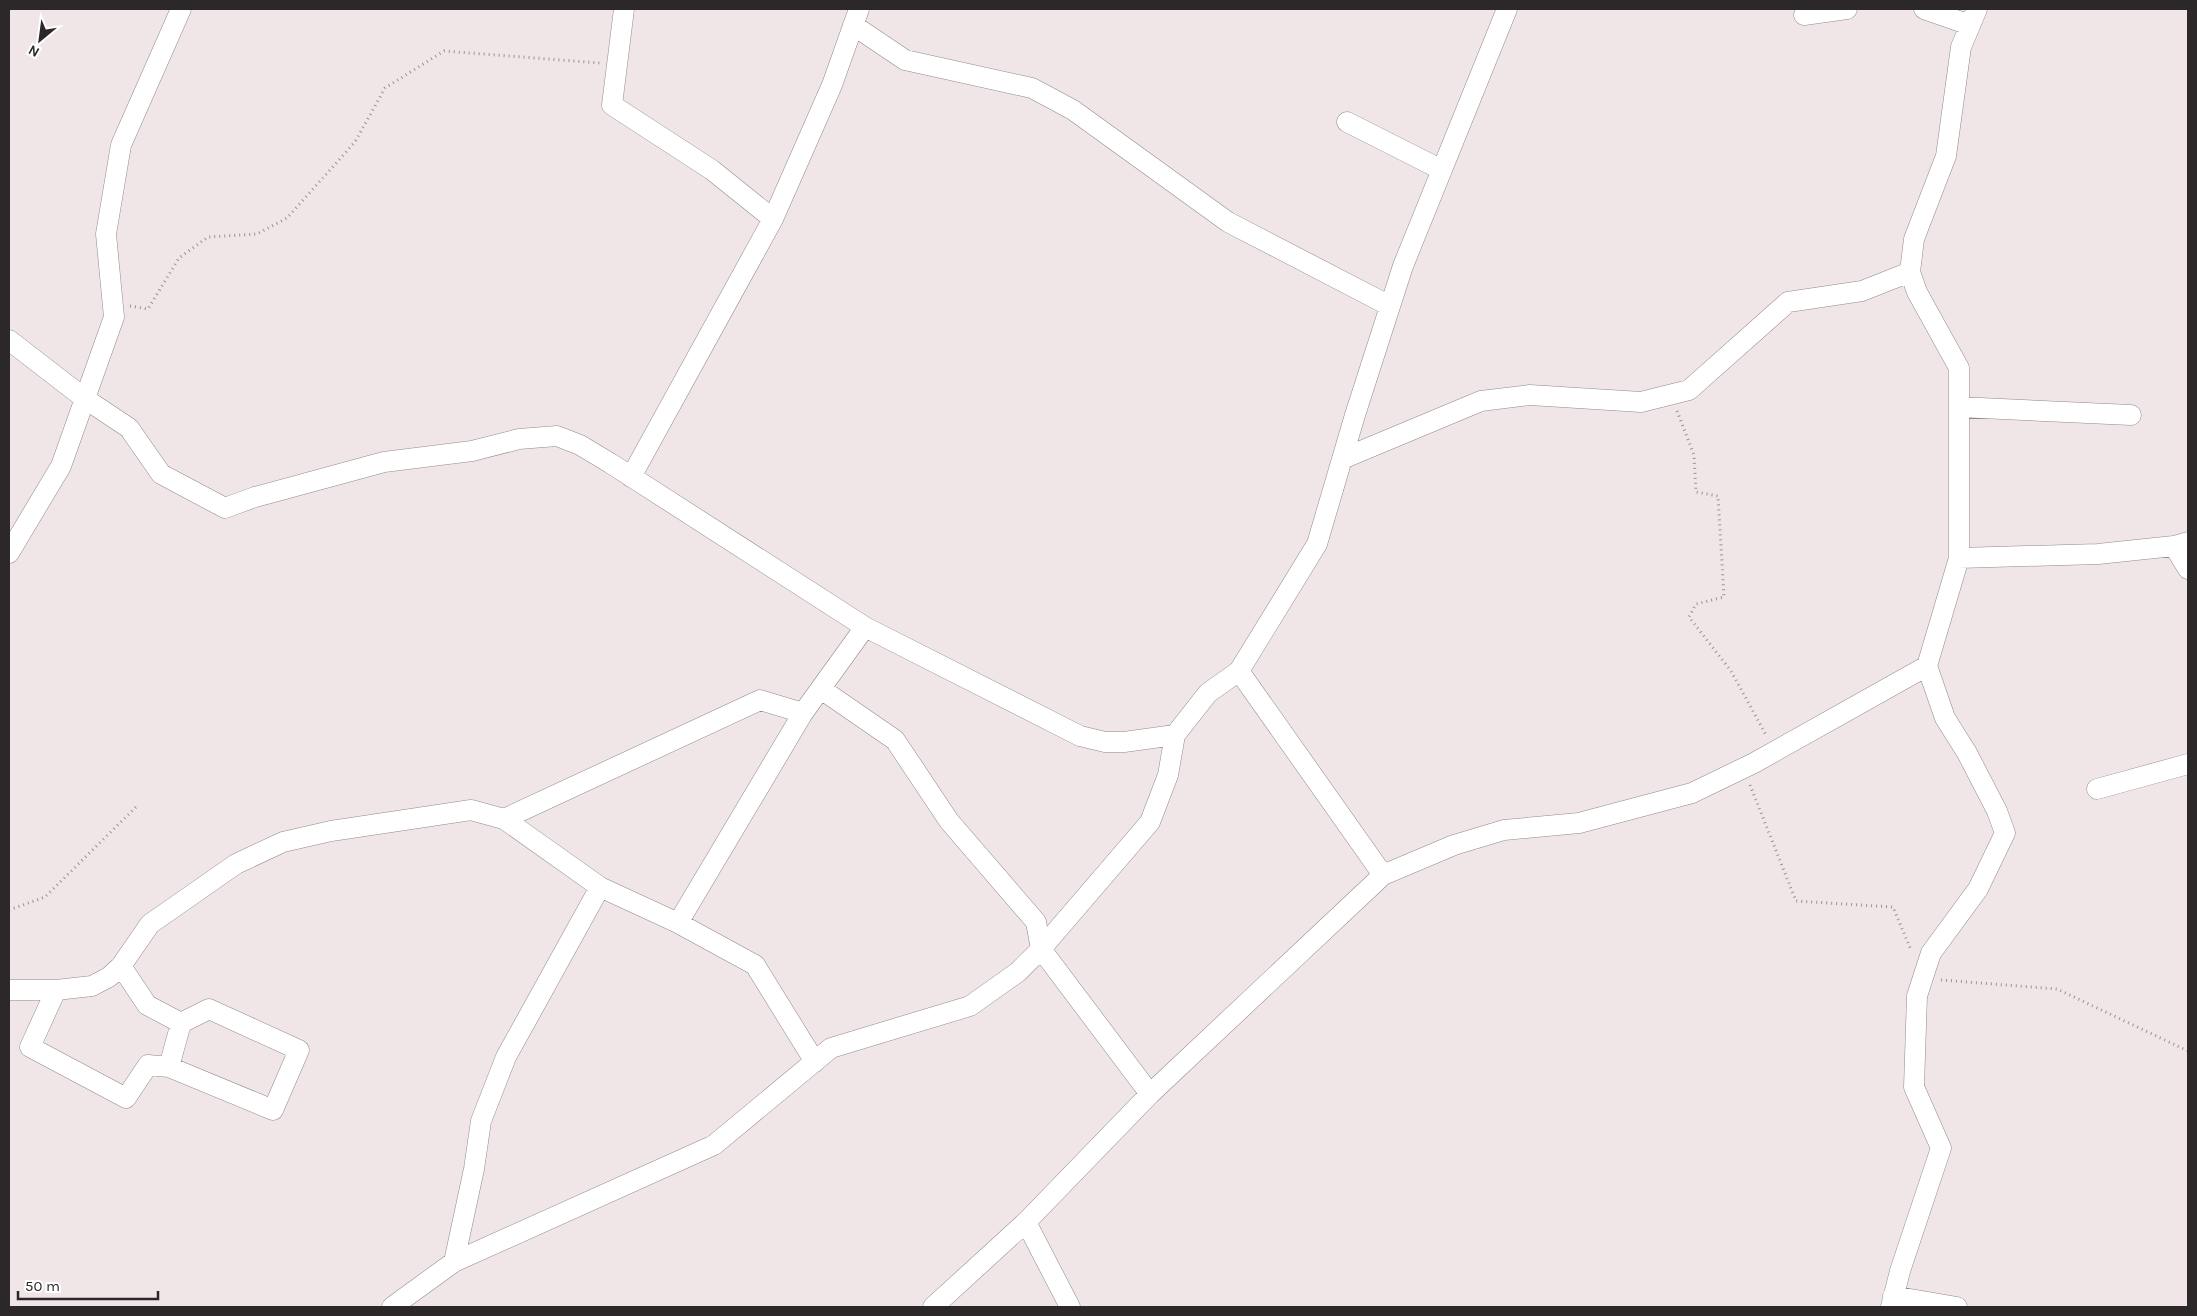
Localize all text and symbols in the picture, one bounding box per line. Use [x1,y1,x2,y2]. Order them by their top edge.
north arrow [15,15,65,65]
text: N [25,41,42,61]
scale bar [18,1268,158,1300]
text: 50 m [25,1277,60,1295]

